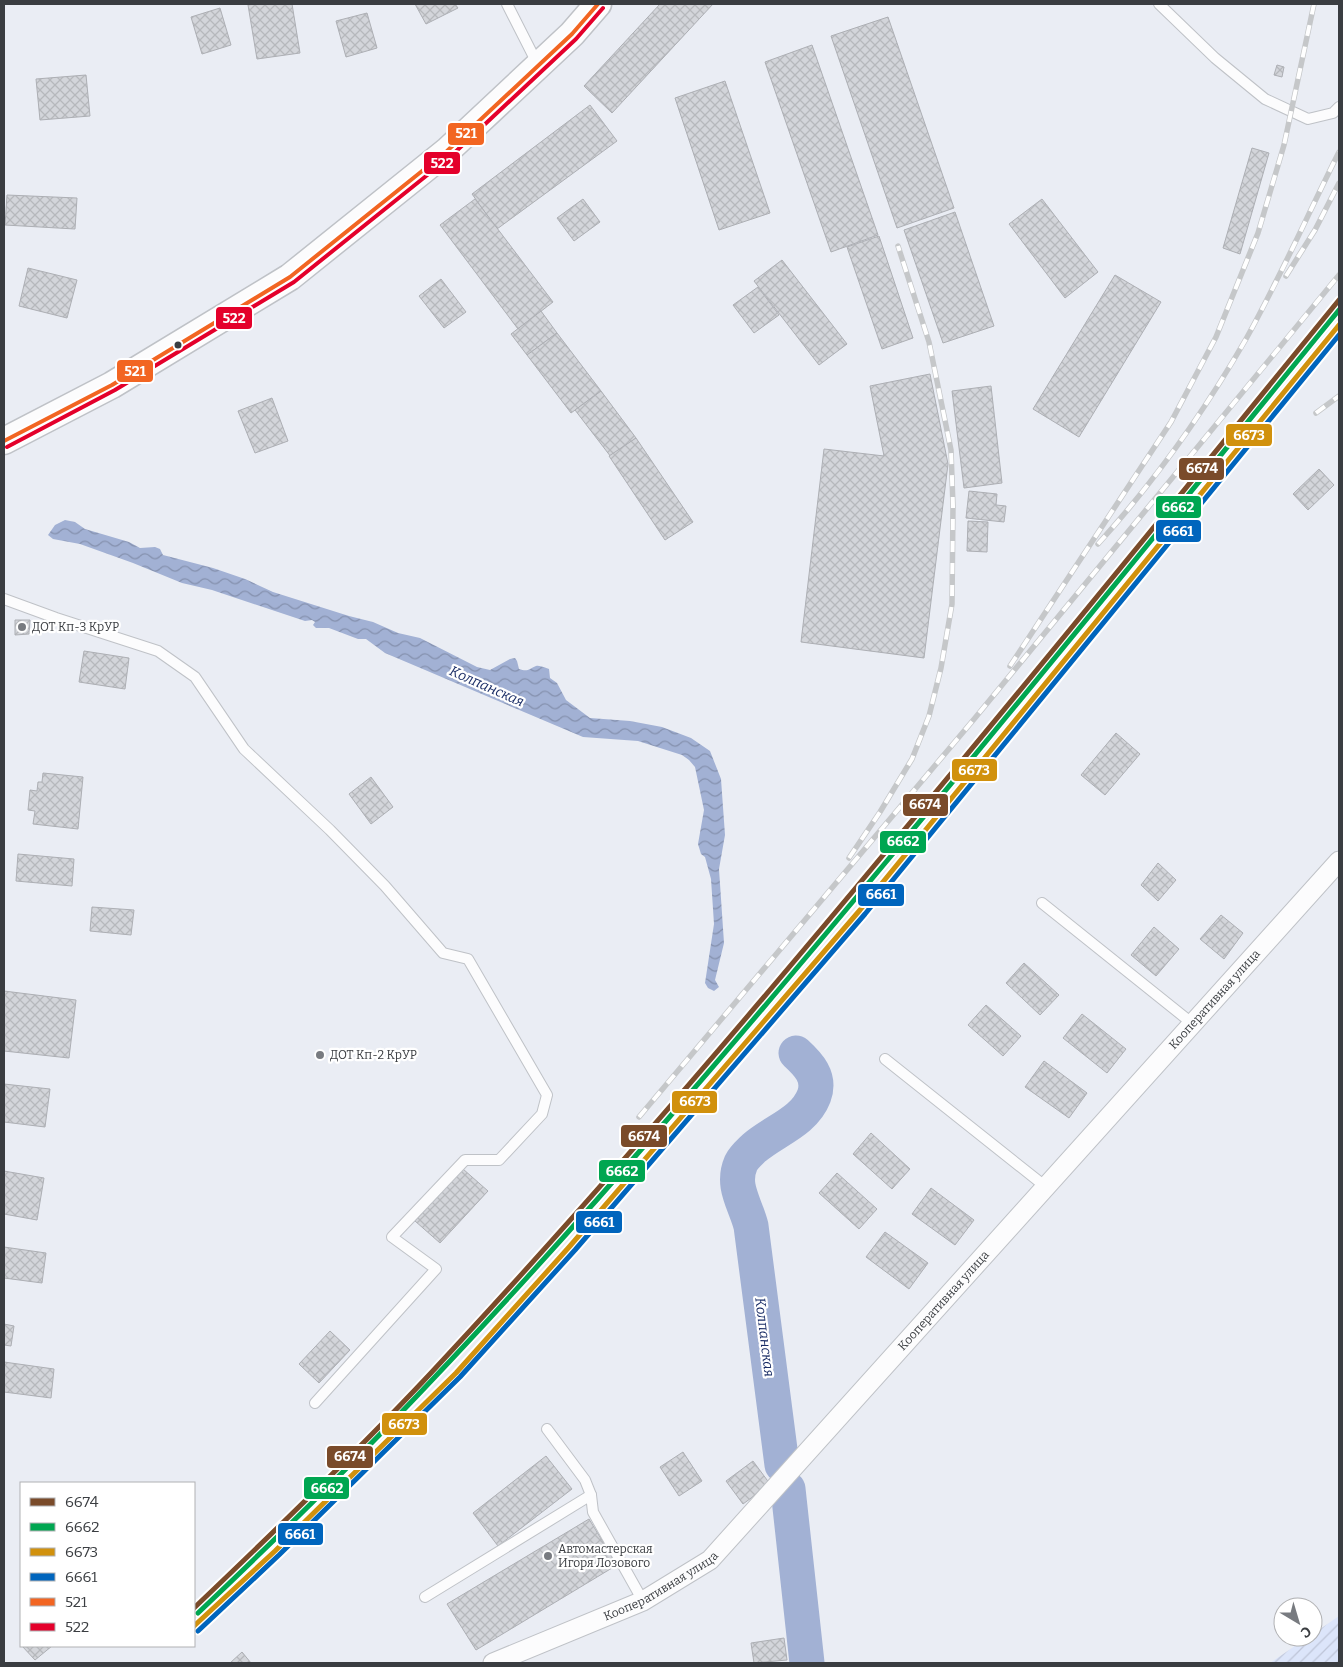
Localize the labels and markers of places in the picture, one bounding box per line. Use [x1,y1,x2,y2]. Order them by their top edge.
unlabelled marker [173,340,183,350]
place label: ДОТ Кп-3 КрУР [32,620,119,634]
marker: ДОТ Кп-3 КрУР [16,621,28,633]
place label: ДОТ Кп-2 КрУР [330,1048,417,1062]
marker: ДОТ Кп-2 КрУР [314,1049,326,1061]
place label: Автомастерская Игоря Лозового [558,1542,653,1570]
marker: Автомастерская Игоря Лозового [542,1550,554,1562]

